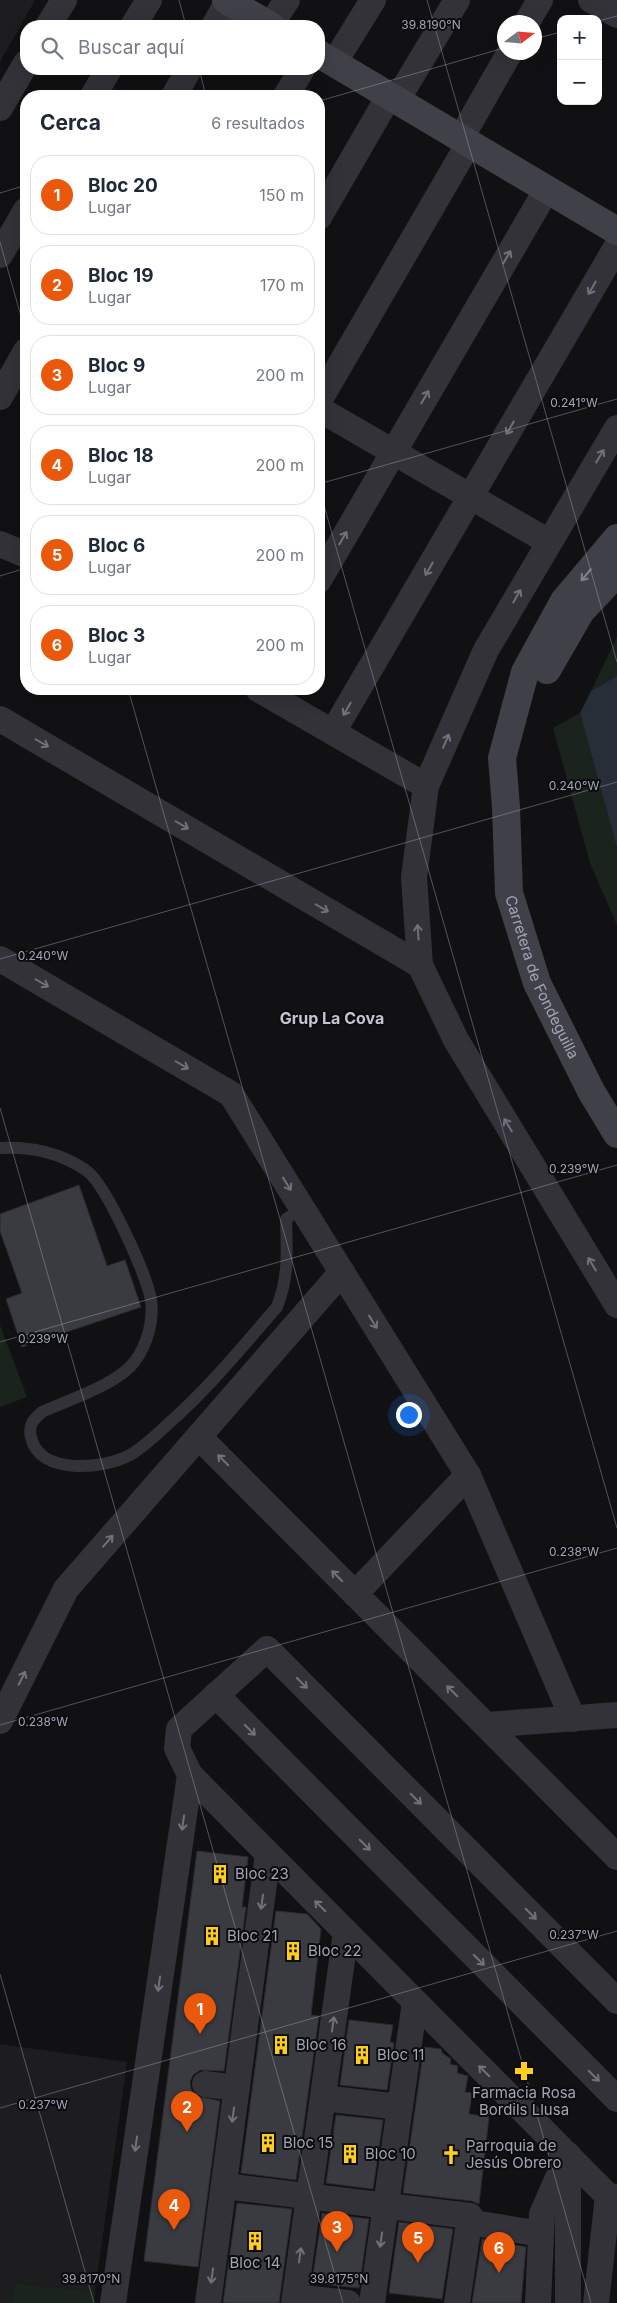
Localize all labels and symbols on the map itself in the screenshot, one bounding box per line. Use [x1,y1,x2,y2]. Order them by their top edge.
north arrow [497,15,542,60]
text: 39.8190°N [401,17,461,32]
one-way arrow [503,251,513,265]
one-way arrow [587,280,597,294]
one-way arrow [421,391,431,405]
text: 0.241°W [550,395,598,410]
one-way arrow [505,421,515,435]
one-way arrow [596,450,606,464]
one-way arrow [339,531,349,545]
one-way arrow [423,561,433,575]
one-way arrow [580,568,591,581]
one-way arrow [513,589,523,603]
one-way arrow [341,701,351,716]
one-way arrow [441,734,451,749]
one-way arrow [35,739,49,749]
text: 0.240°W [549,778,599,793]
one-way arrow [175,821,189,831]
street label: Carretera de Fondeguilla [501,893,583,1062]
one-way arrow [315,903,329,913]
one-way arrow [413,924,422,940]
text: 0.240°W [18,948,68,963]
one-way arrow [35,979,49,989]
district label: Grup La Cova [280,1008,384,1028]
one-way arrow [175,1061,189,1071]
one-way arrow [502,1118,512,1132]
text: 0.239°W [549,1161,599,1176]
one-way arrow [282,1177,292,1191]
one-way arrow [586,1257,596,1271]
one-way arrow [368,1314,378,1328]
text: 0.239°W [18,1331,68,1346]
your location [396,1402,422,1428]
one-way arrow [217,1454,229,1467]
one-way arrow [102,1535,113,1548]
text: 0.238°W [549,1544,599,1559]
one-way arrow [331,1570,343,1582]
one-way arrow [18,1671,27,1686]
one-way arrow [295,1677,307,1689]
one-way arrow [446,1685,458,1697]
text: 0.238°W [18,1714,68,1729]
one-way arrow [244,1724,256,1736]
one-way arrow [410,1792,422,1805]
one-way arrow [177,1814,187,1830]
one-way arrow [358,1839,371,1851]
building icon: Bloc 23 [209,1863,231,1885]
place label: Bloc 23 [235,1864,289,1883]
one-way arrow [257,1894,267,1910]
one-way arrow [314,1900,326,1912]
one-way arrow [525,1908,537,1920]
building icon: Bloc 21 [201,1925,223,1947]
place label: Bloc 21 [227,1926,277,1945]
text: 0.237°W [549,1927,599,1942]
building icon: Bloc 22 [282,1940,304,1962]
place label: Bloc 22 [308,1941,362,1960]
one-way arrow [473,1954,485,1967]
one-way arrow [154,1975,164,1991]
pin: 1 [184,1993,216,2034]
one-way arrow [328,2017,338,2033]
building icon: Bloc 16 [270,2034,292,2056]
place label: Bloc 16 [296,2035,347,2054]
building icon: Bloc 11 [351,2044,373,2066]
place label: Bloc 11 [377,2045,424,2064]
pharmacy icon: Farmacia Rosa Bordils Llusa [513,2060,535,2082]
one-way arrow [478,2065,490,2077]
one-way arrow [588,2069,600,2082]
place label: Farmacia Rosa Bordils Llusa [472,2083,576,2119]
pin: 2 [171,2091,203,2132]
text: 0.237°W [18,2097,68,2112]
one-way arrow [228,2107,238,2123]
building icon: Bloc 15 [257,2132,279,2154]
place label: Bloc 15 [283,2133,333,2152]
one-way arrow [130,2136,140,2152]
place label: Parroquia de Jesús Obrero [466,2136,561,2172]
building icon: Bloc 10 [339,2143,361,2165]
place label: Bloc 10 [365,2144,416,2163]
church icon: Parroquia de Jesús Obrero [440,2144,462,2166]
pin: 4 [158,2189,190,2230]
pin: 3 [321,2211,353,2252]
pin: 5 [402,2222,434,2263]
building icon: Bloc 14 [244,2230,266,2252]
one-way arrow [375,2232,385,2248]
pin: 6 [483,2232,515,2273]
one-way arrow [296,2247,306,2263]
place label: Bloc 14 [229,2253,281,2272]
one-way arrow [206,2268,216,2284]
text: 39.8170°N [62,2271,120,2286]
text: 39.8175°N [310,2271,368,2286]

